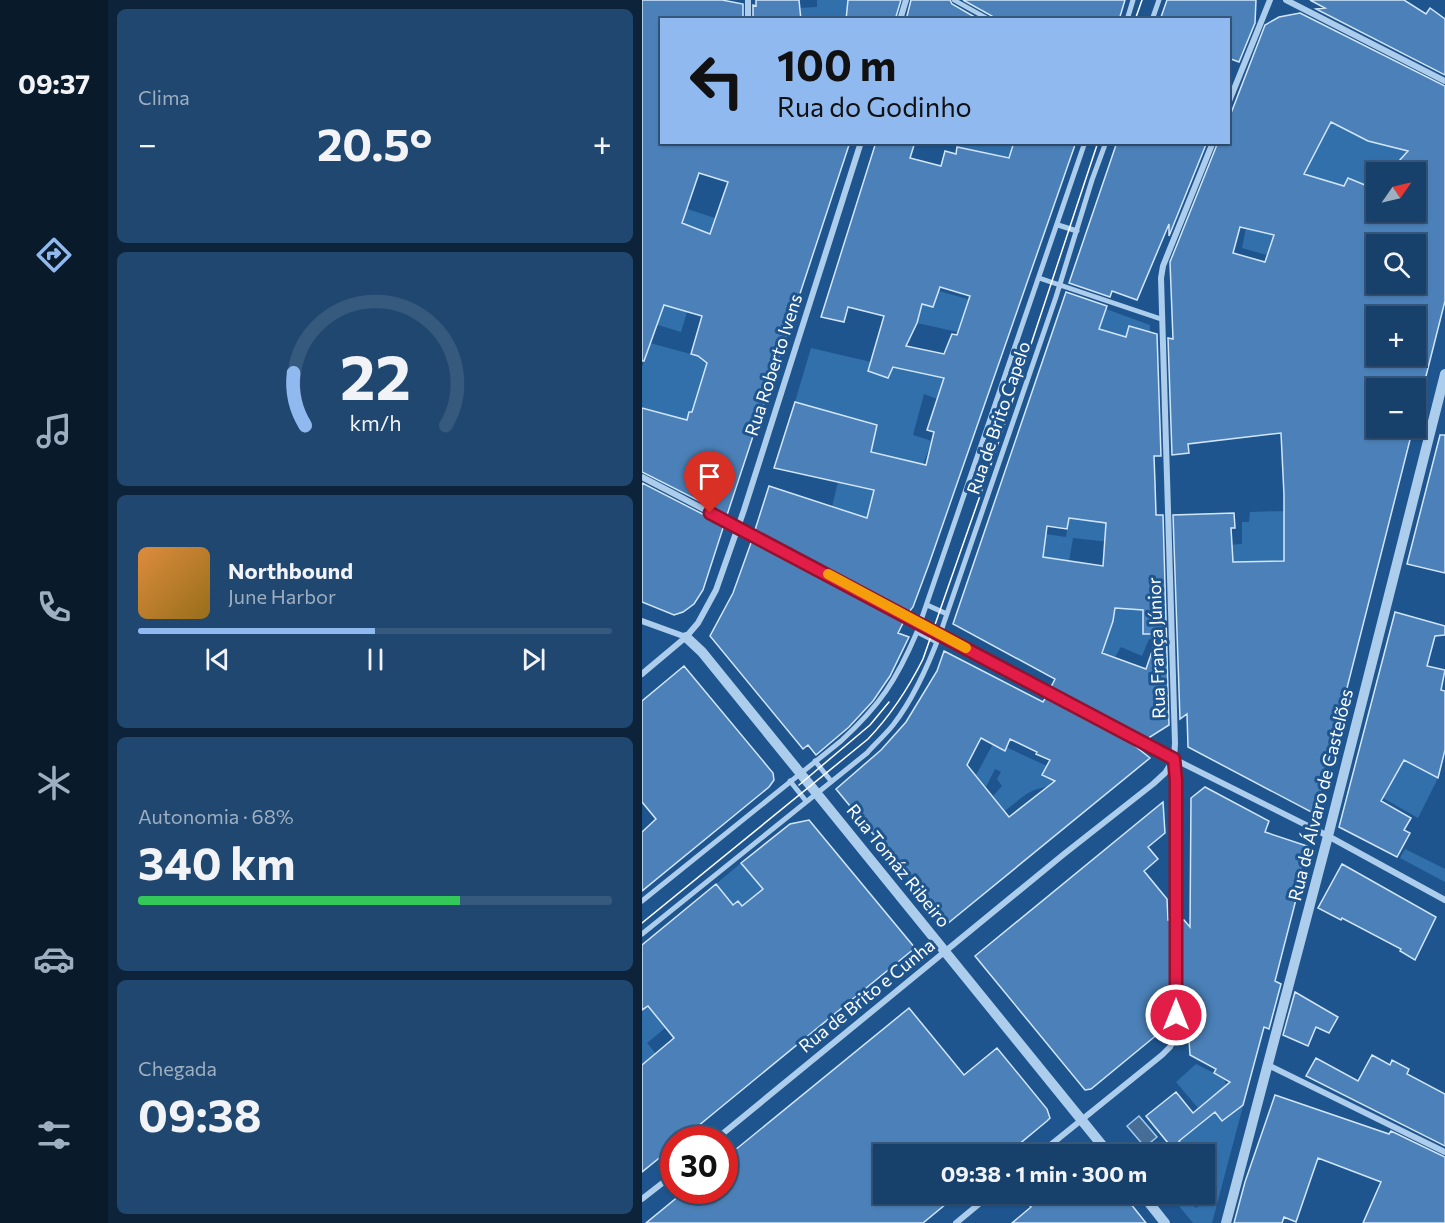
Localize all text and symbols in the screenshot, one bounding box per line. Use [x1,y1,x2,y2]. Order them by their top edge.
text: 100 m [777,38,897,90]
icon: left [678,42,756,120]
text: 09:37 [18,67,90,100]
text: Clima [138,85,190,109]
text: Rua do Godinho [777,90,972,123]
text: 20.5° [317,115,432,170]
text: − [138,122,157,163]
text: + [593,122,612,163]
north arrow [1366,162,1426,222]
map controls [1366,162,1426,438]
icon: directions [33,234,75,276]
button: search [1366,234,1426,294]
street label: Rua Roberto Ivens [740,291,806,438]
button: + [1366,306,1426,366]
text: 22 [339,337,411,413]
street label: Rua de Brito Capelo [962,338,1035,497]
button: − [1366,378,1426,438]
text: km/h [349,409,401,435]
icon: music [33,410,75,452]
pin [684,451,735,513]
icon: arrive [693,460,726,493]
text: Northbound [228,557,353,584]
street label: Rua França Júnior [1143,577,1169,719]
text: June Harbor [228,584,336,608]
icon: phone [33,586,75,628]
icon: previous [201,643,234,676]
icon: pause [359,643,392,676]
icon: next [517,643,550,676]
street label: Rua de Álvaro de Castelões [1283,686,1357,903]
icon: climate [33,762,75,804]
street label: Rua Tomáz Ribeiro [842,799,955,931]
text: Autonomia · 68% [138,804,294,828]
text: 340 km [138,834,295,889]
street label: Rua de Brito e Cunha [794,934,939,1057]
icon: car [33,938,75,980]
position arrow [1144,983,1208,1047]
text: Chegada [138,1056,217,1080]
text: 09:38 [138,1086,262,1141]
icon: filters [33,1114,75,1156]
speed limit sign: 30 [660,1126,738,1204]
text: 09:38 · 1 min · 300 m [941,1160,1147,1187]

